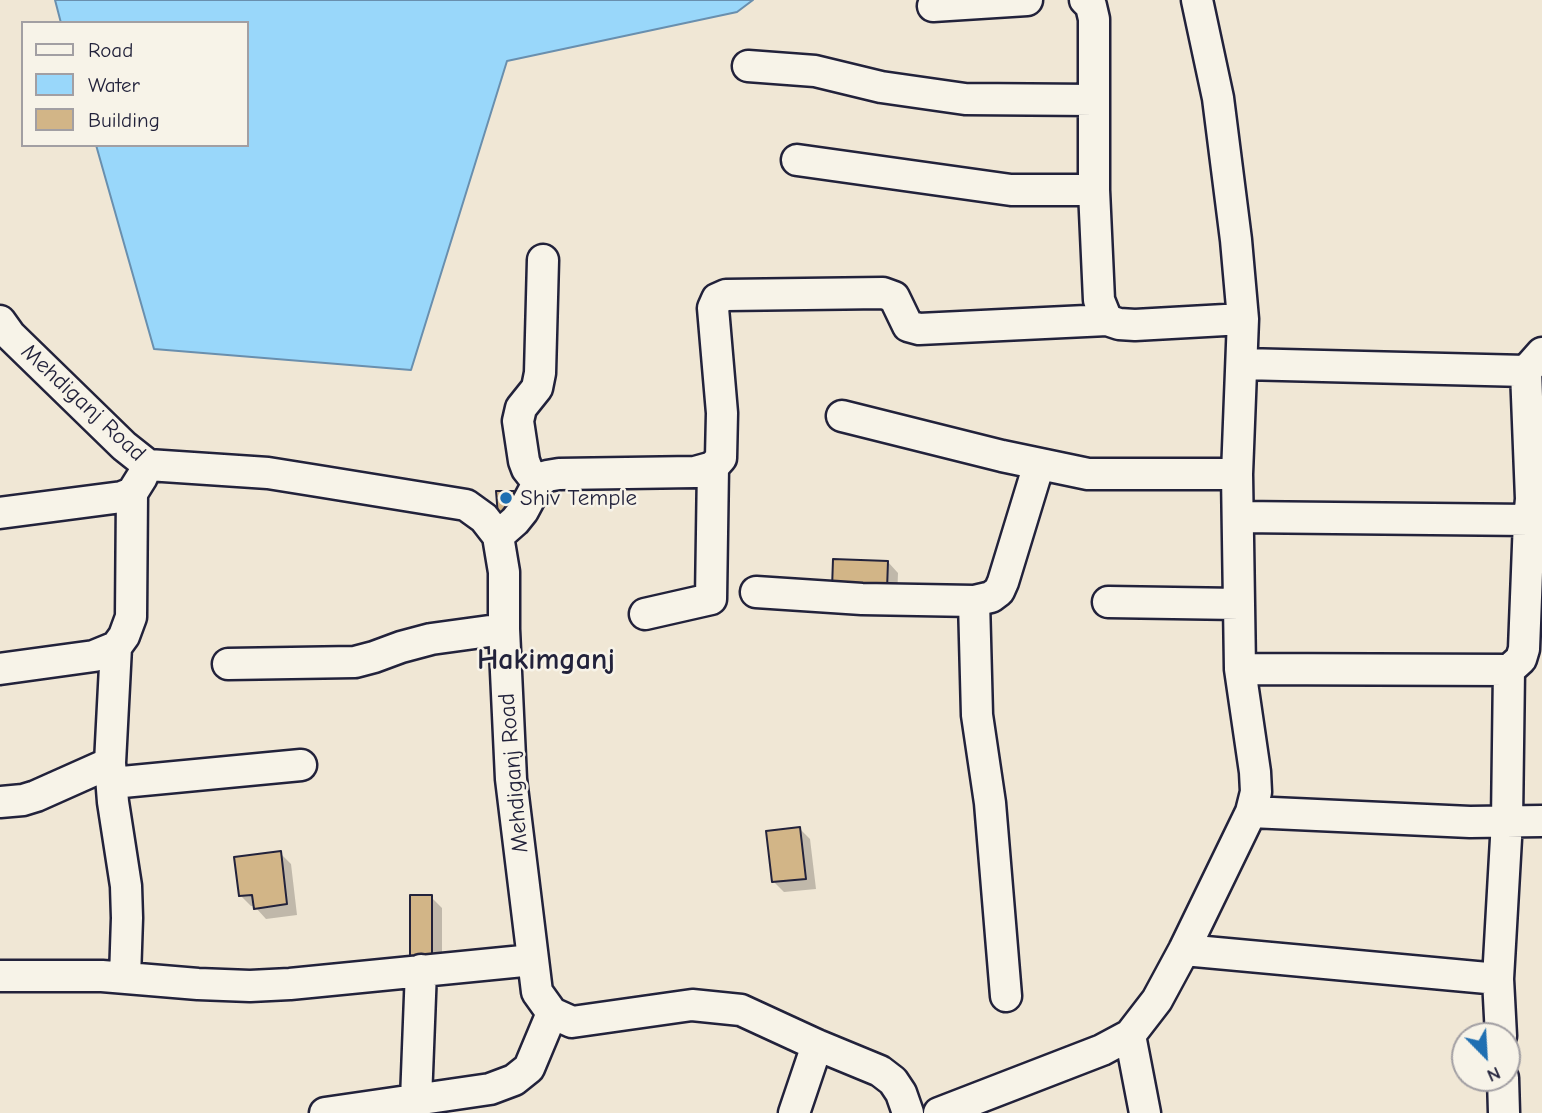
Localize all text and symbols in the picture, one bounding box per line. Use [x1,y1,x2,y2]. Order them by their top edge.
legend [21,21,248,147]
text: Road [88,38,133,62]
text: Water [88,73,140,97]
text: Building [88,108,160,132]
street label: Mehdiganj Road [15,338,151,468]
place label: Shiv Temple [520,484,637,512]
marker: Shiv Temple [498,490,514,506]
district label: Hakimganj [477,643,615,679]
street label: Mehdiganj Road [493,692,535,854]
north arrow [1451,1022,1521,1092]
text: N [1484,1062,1504,1087]

